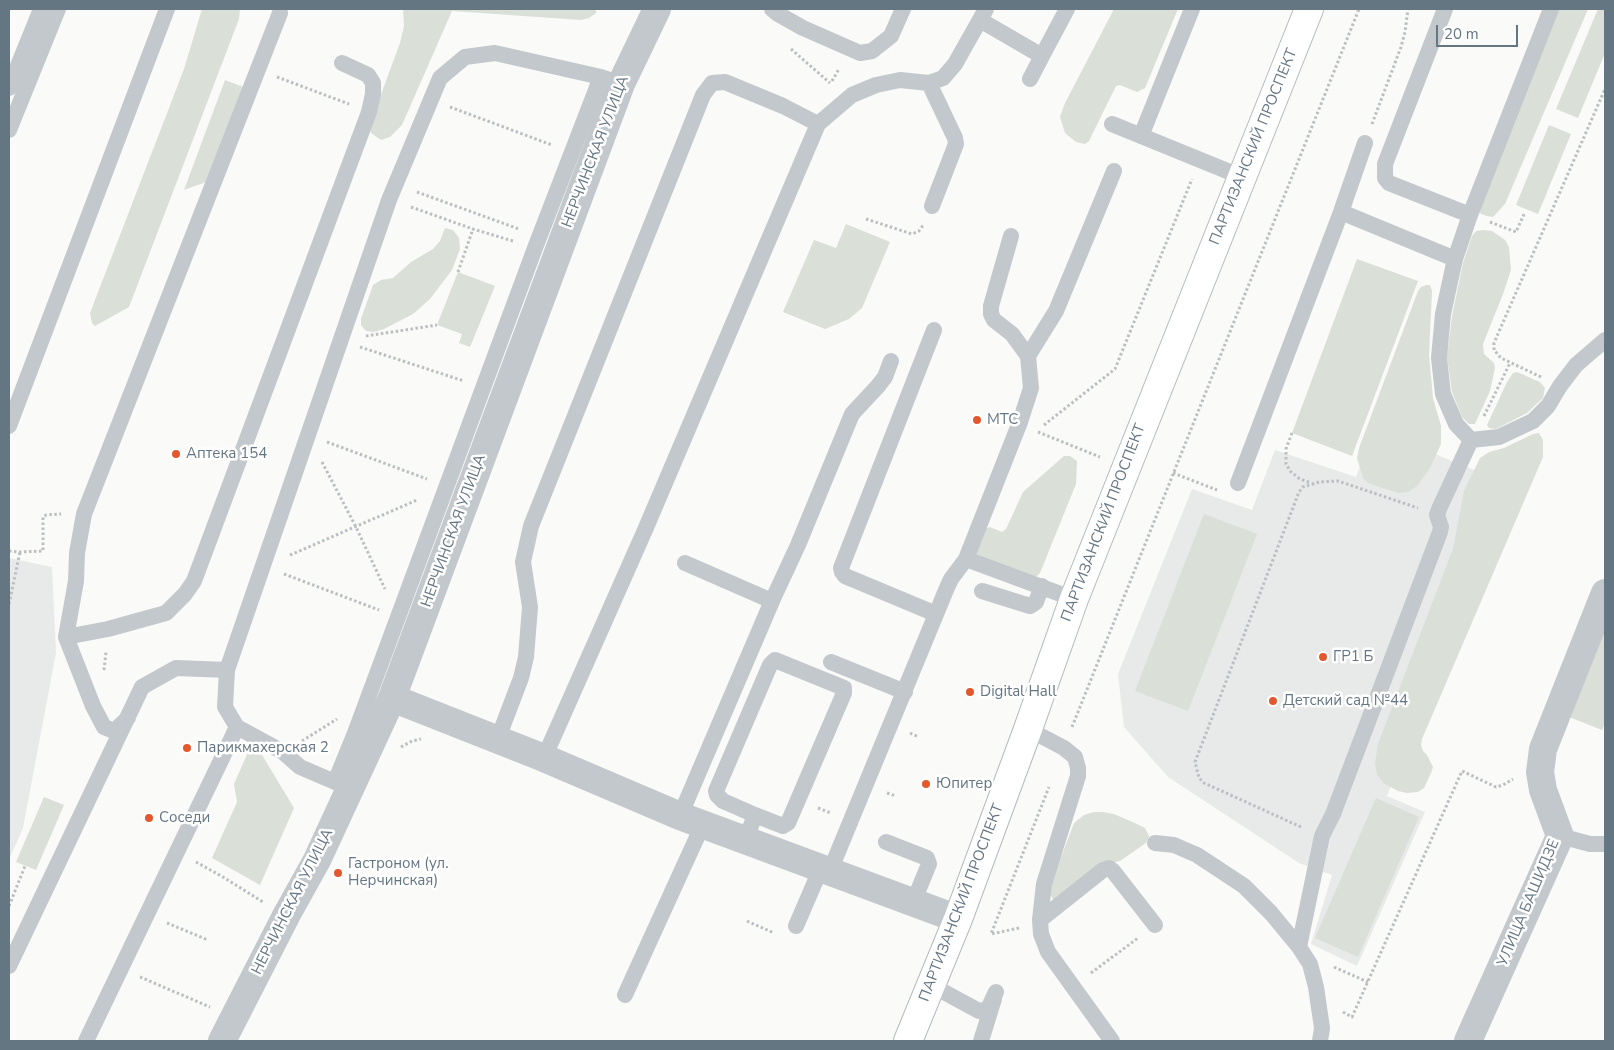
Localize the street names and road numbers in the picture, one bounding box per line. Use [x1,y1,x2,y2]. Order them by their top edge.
street label: ПАРТИЗАНСКИЙ ПРОСПЕКТ [1206,46,1302,248]
street label: НЕРЧИНСКАЯ УЛИЦА [559,74,633,230]
street label: ПАРТИЗАНСКИЙ ПРОСПЕКТ [1058,422,1150,624]
street label: НЕРЧИНСКАЯ УЛИЦА [418,452,490,610]
street label: ПАРТИЗАНСКИЙ ПРОСПЕКТ [916,802,1008,1004]
street label: НЕРЧИНСКАЯ УЛИЦА [248,826,338,978]
street label: УЛИЦА БАШИДЗЕ [1494,837,1564,969]

